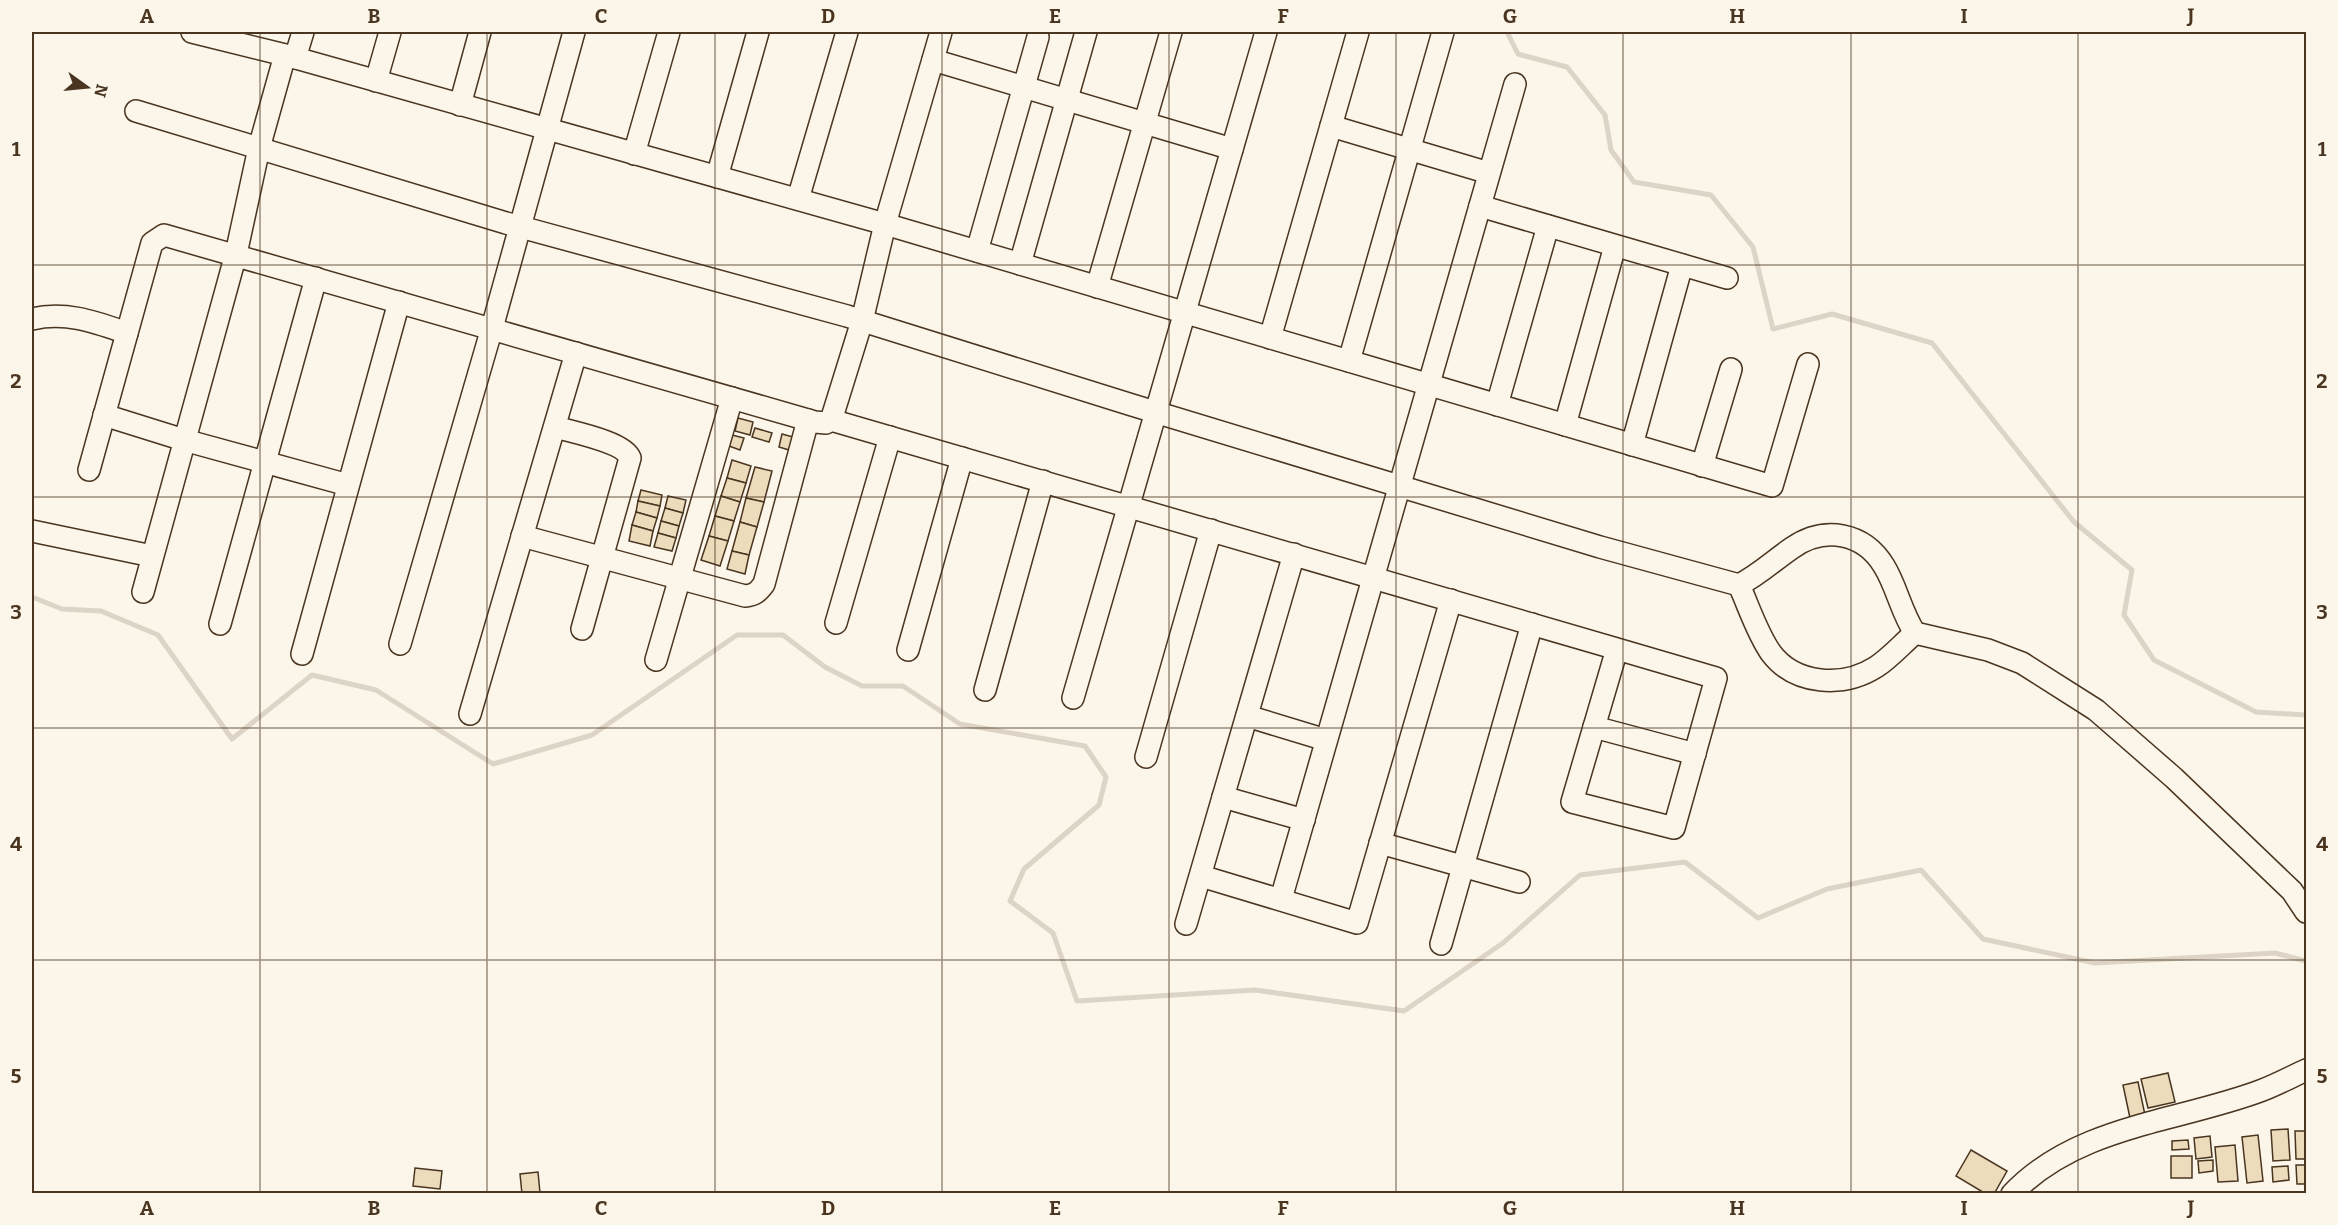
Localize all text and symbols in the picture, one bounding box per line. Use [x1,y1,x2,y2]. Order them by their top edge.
text: A [140,4,155,28]
text: B [368,4,381,28]
text: C [595,4,607,28]
text: D [821,4,835,28]
text: E [1049,4,1061,28]
text: F [1277,4,1289,28]
text: G [1503,4,1517,28]
text: H [1729,4,1745,28]
text: I [1960,4,1968,28]
text: J [2187,4,2195,28]
north arrow [57,57,117,117]
text: N [90,82,112,99]
text: 1 [12,137,21,161]
text: 1 [2318,137,2327,161]
text: 2 [10,369,22,393]
text: 2 [2316,369,2328,393]
text: 3 [10,600,22,624]
text: 3 [2316,600,2328,624]
text: 4 [10,832,22,856]
text: 4 [2316,832,2328,856]
text: 5 [11,1064,22,1088]
text: 5 [2317,1064,2328,1088]
text: A [140,1196,155,1220]
text: B [368,1196,381,1220]
text: C [595,1196,607,1220]
text: D [821,1196,835,1220]
text: E [1049,1196,1061,1220]
text: F [1277,1196,1289,1220]
text: G [1503,1196,1517,1220]
text: H [1729,1196,1745,1220]
text: I [1960,1196,1968,1220]
text: J [2187,1196,2195,1220]

